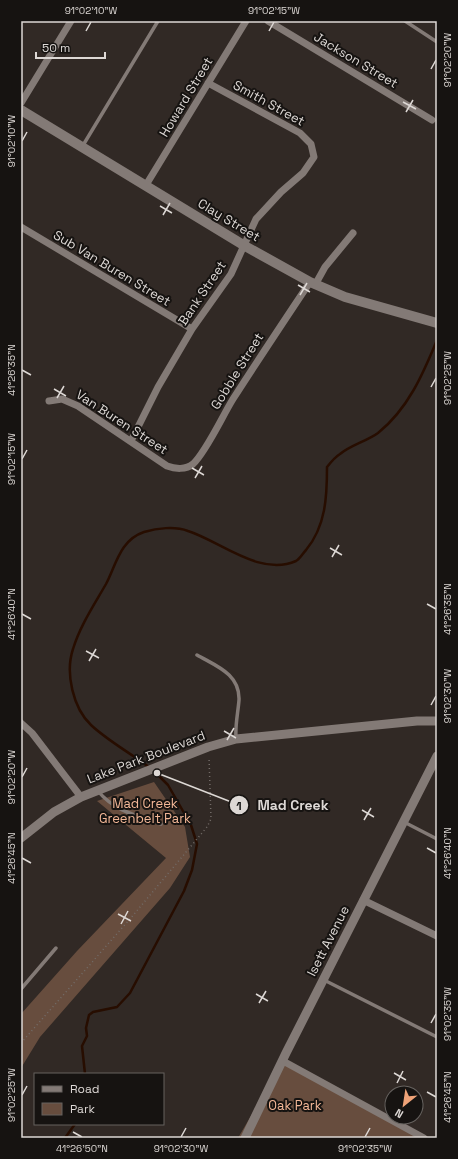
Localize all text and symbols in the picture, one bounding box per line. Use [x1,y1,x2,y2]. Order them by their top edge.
text: 91°02'10"W [65,4,118,17]
text: 91°02'15"W [248,4,300,17]
street label: Jackson Street [311,28,401,92]
text: 91°02'20"W [441,33,454,87]
scale bar [36,34,105,60]
text: 50 m [42,40,70,56]
street label: Howard Street [155,54,217,140]
street label: Smith Street [230,76,308,130]
text: 91°02'10"W [5,114,18,167]
street label: Clay Street [195,195,263,245]
street label: Sub Van Buren Street [50,226,174,310]
street label: Bank Street [174,258,230,328]
street label: Gobble Street [207,329,267,413]
text: 41°26'35"N [5,344,18,396]
text: 91°02'25"W [441,351,454,405]
street label: Van Buren Street [73,386,171,458]
text: 91°02'15"W [5,433,18,485]
text: 41°26'35"N [441,583,454,635]
text: 41°26'40"N [5,588,18,640]
text: 91°02'30"W [441,668,454,723]
street label: Lake Park Boulevard [85,727,207,787]
text: 91°02'20"W [5,750,18,804]
callout: Mad Creek [229,792,337,818]
park label: Mad Creek Greenbelt Park [99,795,191,827]
text: Mad Creek [257,796,329,814]
text: 1 [236,798,242,814]
text: 41°26'40"N [441,827,454,879]
text: 41°26'45"N [5,832,18,884]
street label: Isett Avenue [303,903,353,979]
text: 91°02'35"W [441,987,454,1041]
text: 91°02'25"W [5,1068,18,1122]
text: 41°26'45"N [441,1071,454,1123]
legend [34,1073,164,1125]
text: Road [70,1081,99,1097]
north arrow [384,1085,424,1125]
park label: Oak Park [268,1097,322,1114]
text: Park [70,1101,95,1117]
text: N [392,1106,406,1122]
text: 41°26'50"N [56,1142,108,1155]
text: 91°02'30"W [154,1142,209,1155]
text: 91°02'35"W [338,1142,392,1155]

